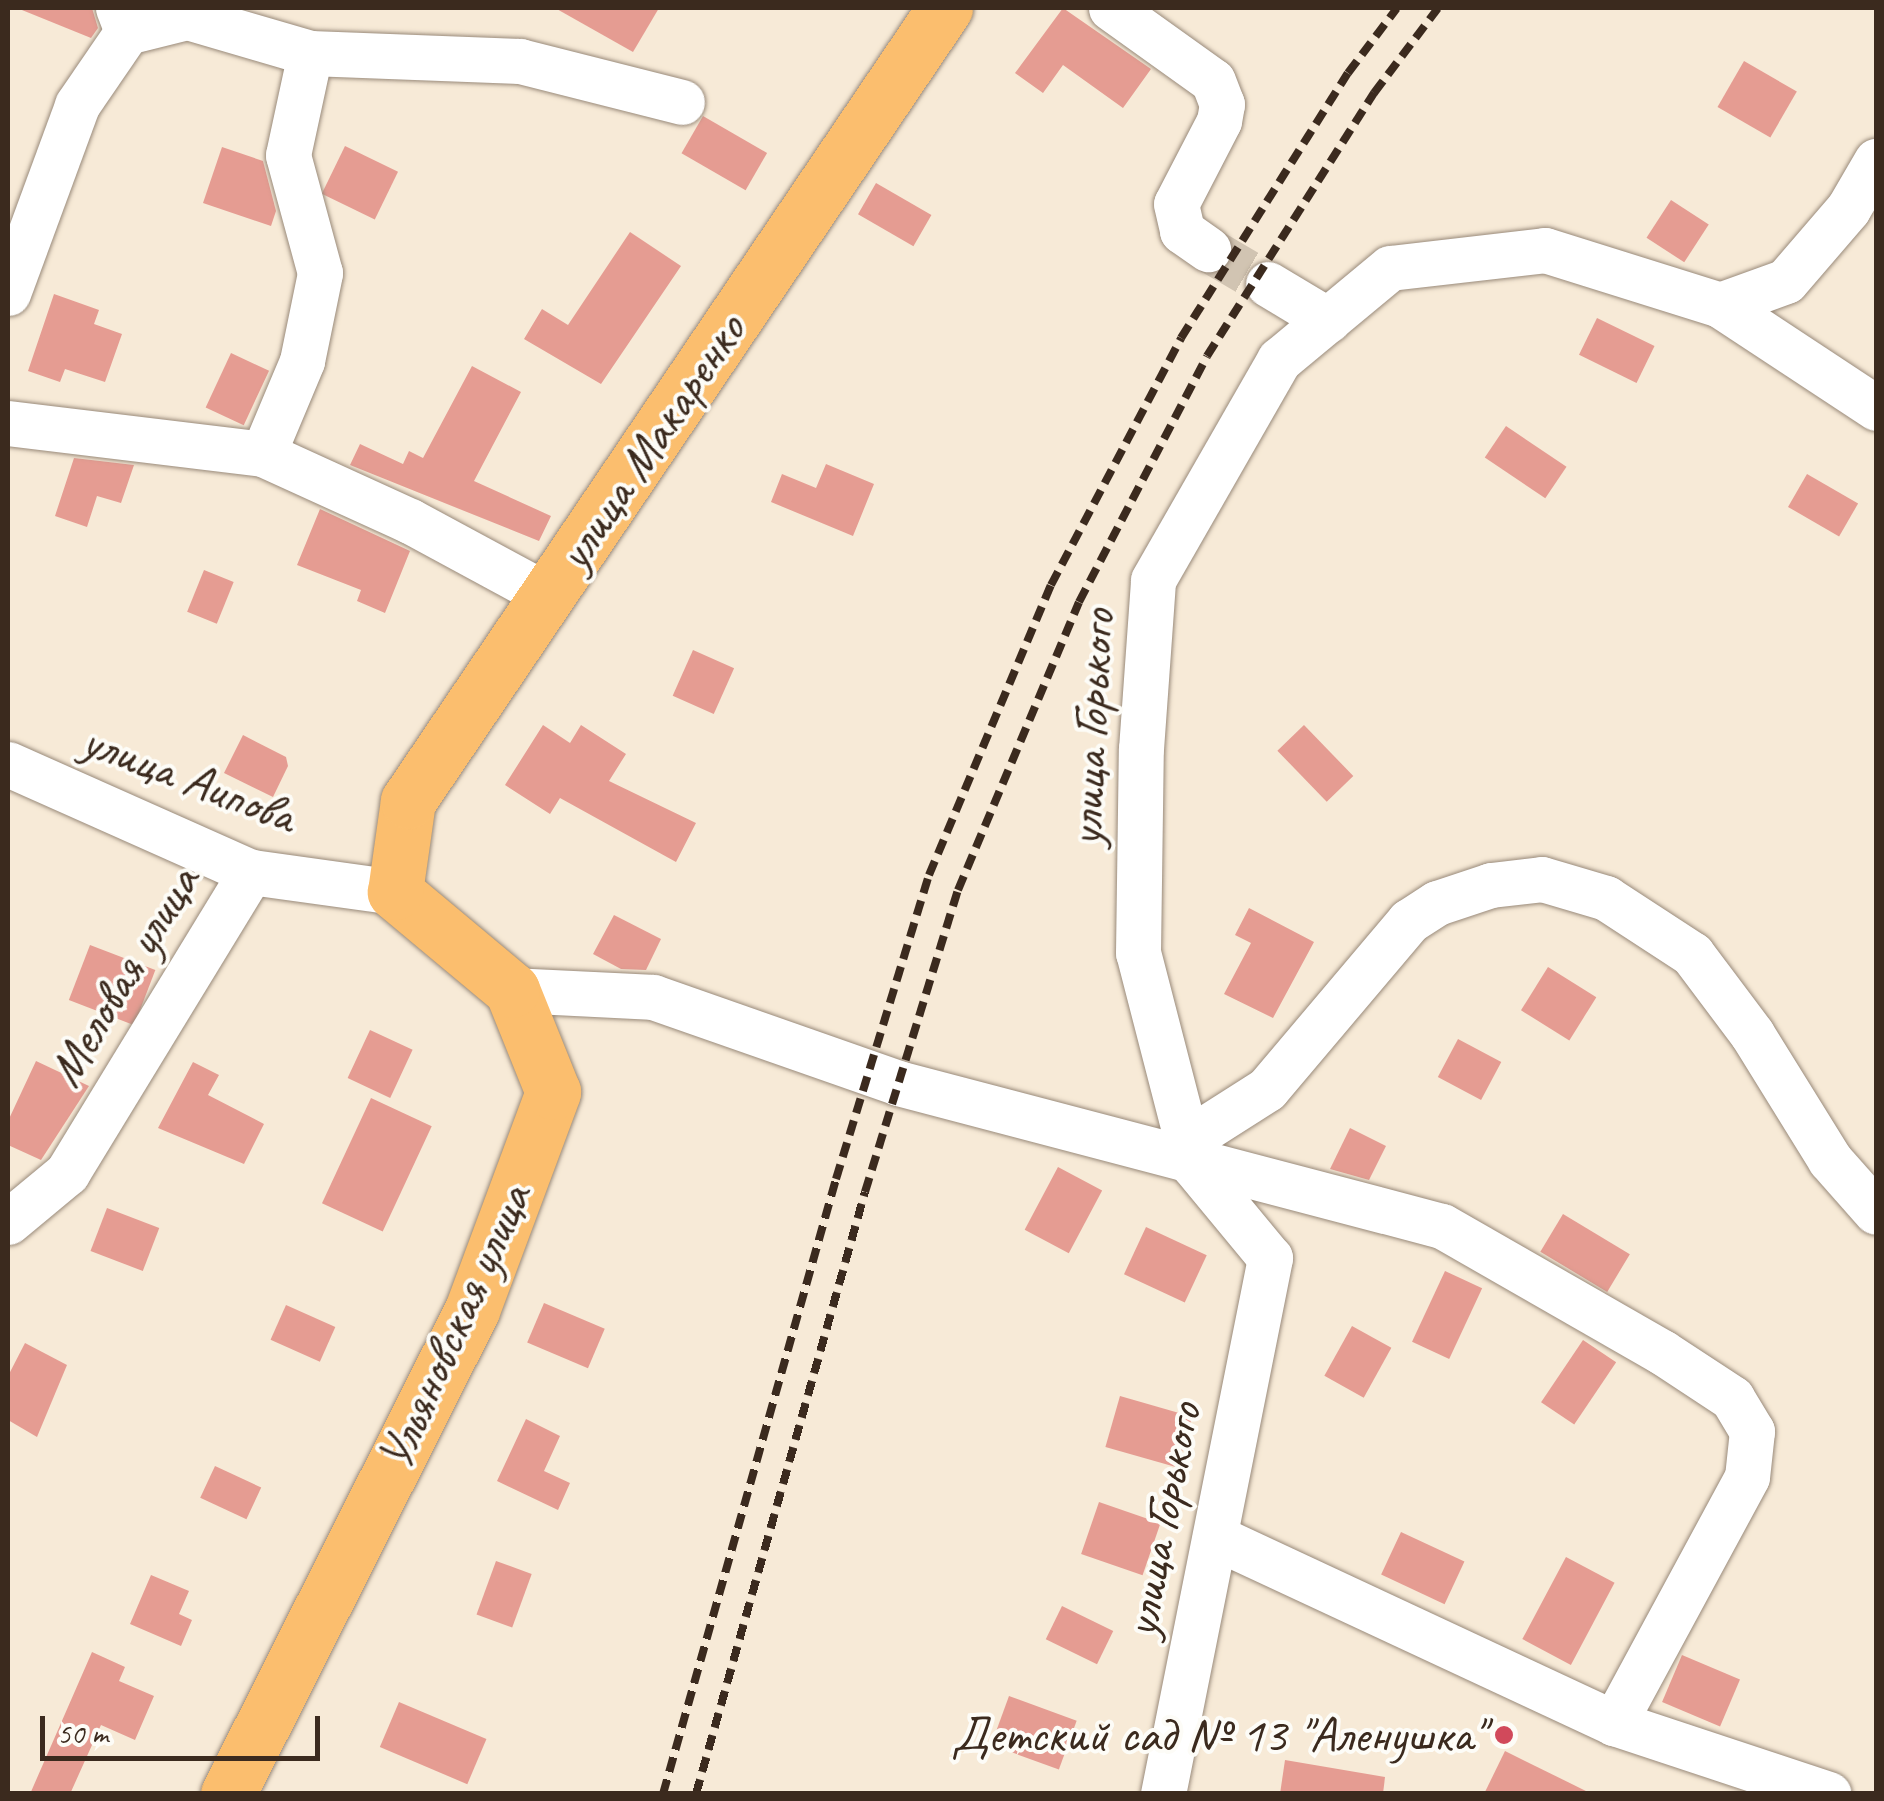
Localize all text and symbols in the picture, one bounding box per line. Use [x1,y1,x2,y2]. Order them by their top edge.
street label: улица Макаренко [543,302,759,582]
street label: улица Горького [1055,609,1127,847]
street label: улица Аипова [74,710,304,846]
street label: Меловая улица [33,854,213,1098]
street label: Ульяновская улица [364,1174,544,1480]
street label: улица Горького [1110,1399,1214,1641]
scale bar [45,1696,325,1758]
place label: Детский сад № 13 "Аленушка" [951,1705,1484,1765]
text: 50 m [57,1714,108,1752]
marker: Детский сад № 13 "Аленушка" [1493,1724,1515,1746]

